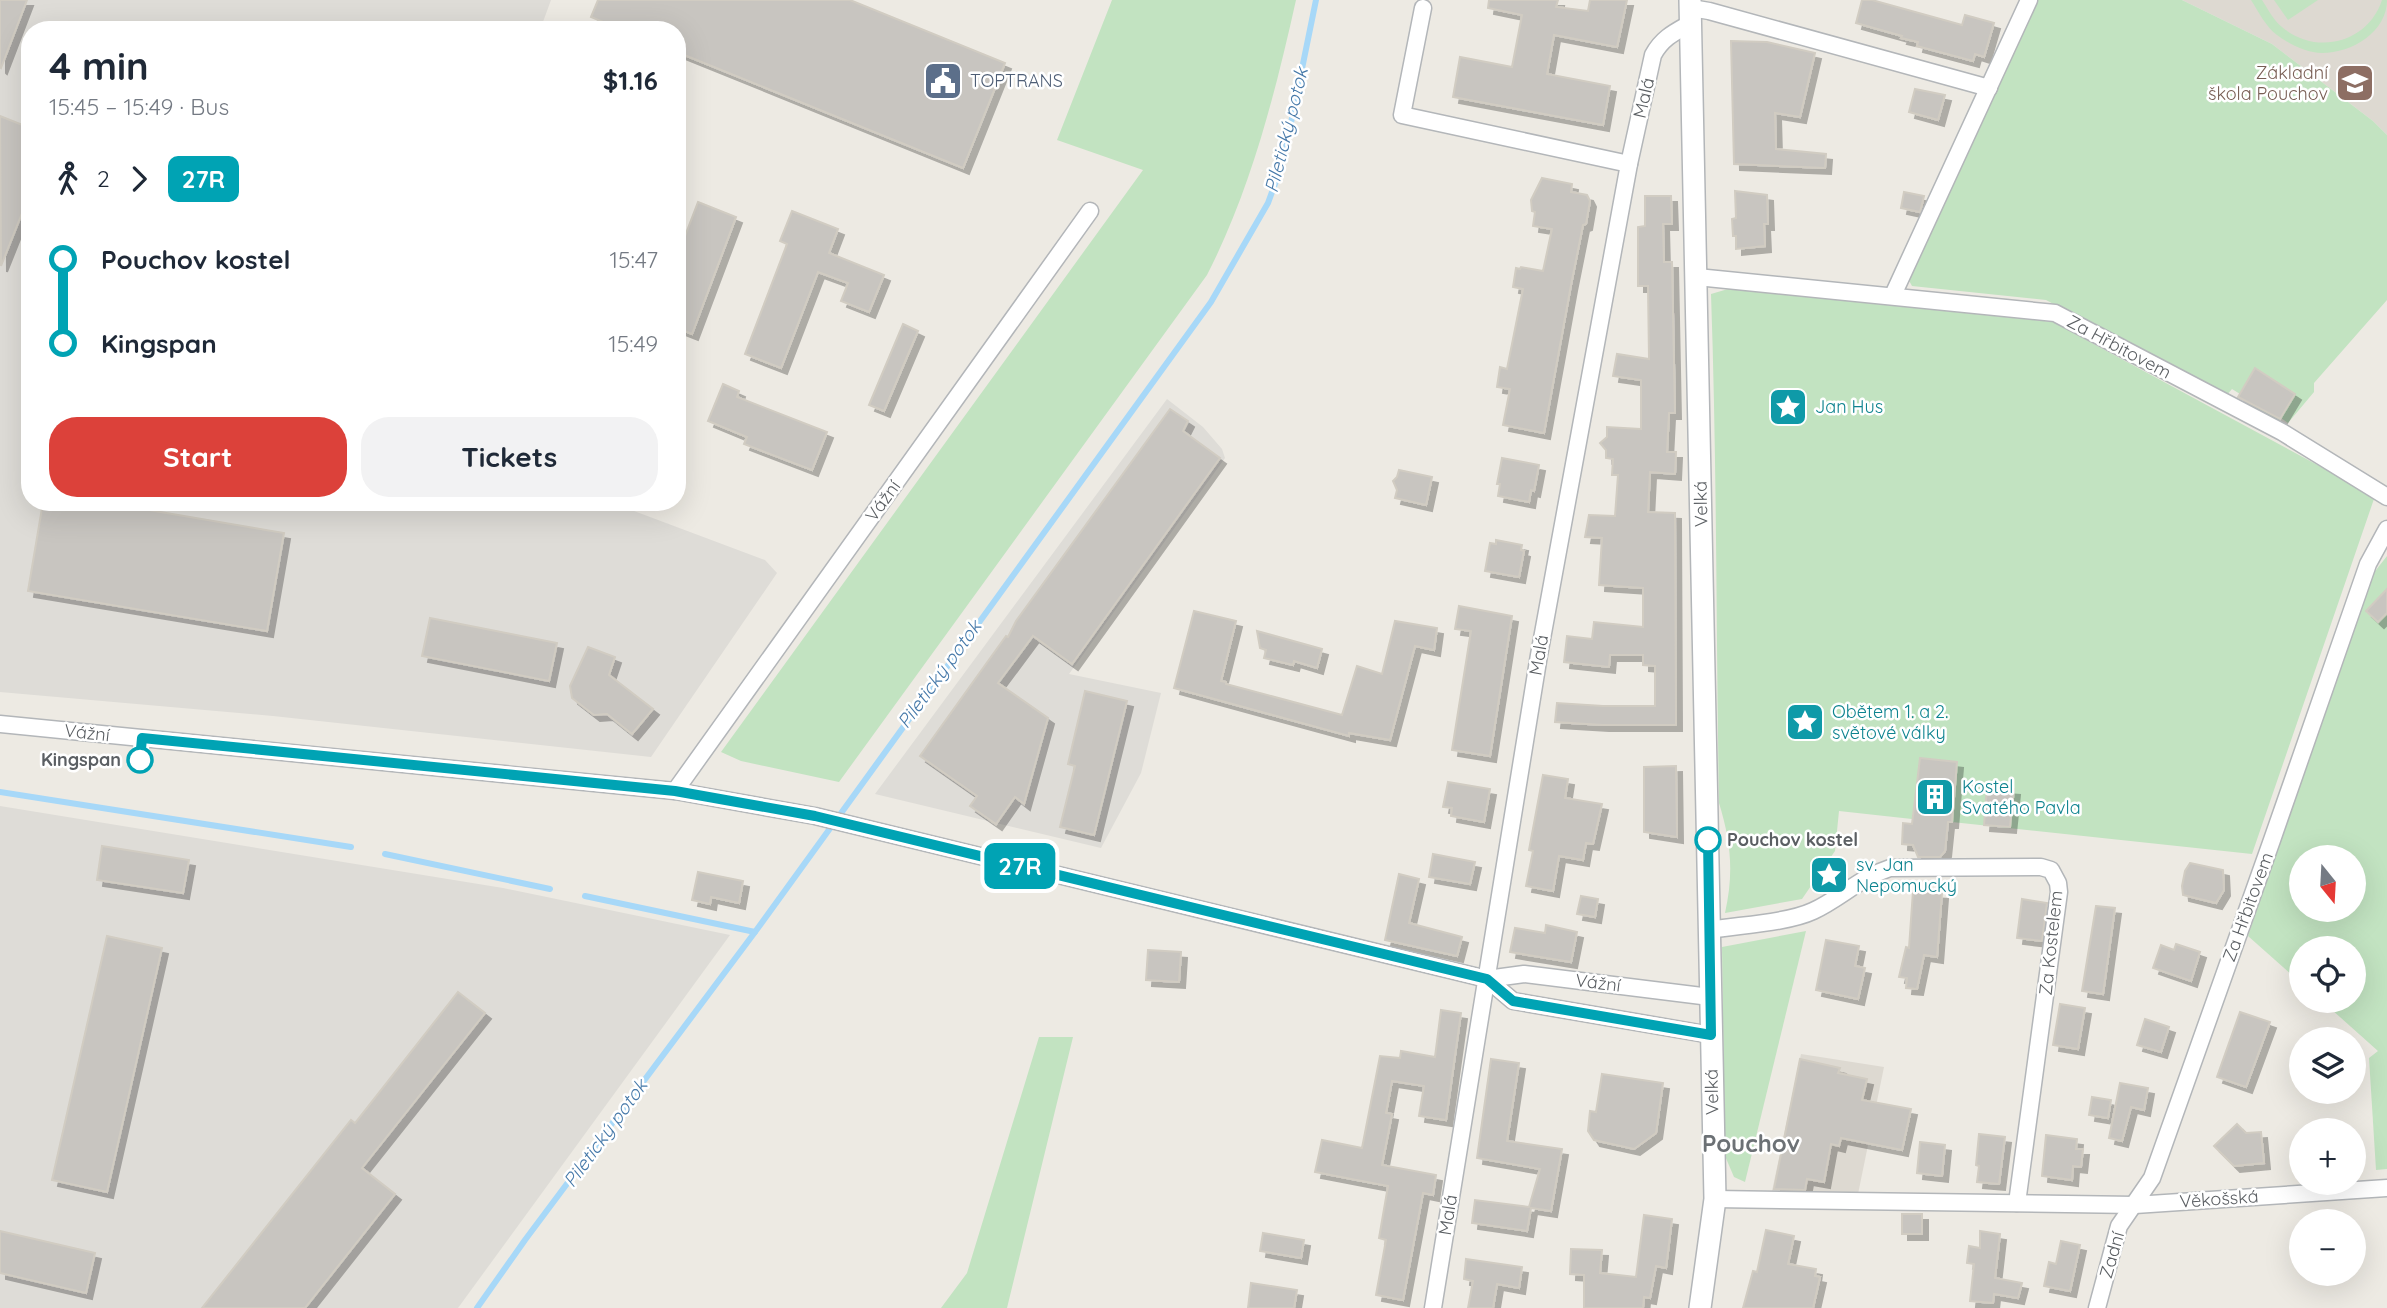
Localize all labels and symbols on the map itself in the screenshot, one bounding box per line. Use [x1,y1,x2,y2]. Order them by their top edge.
public building icon: TOPTRANS [922,60,964,102]
place label: Základní škola Pouchov [2208,61,2328,105]
school or university icon: Základní škola Pouchov [2334,62,2376,104]
water label: Piletický potok [1259,63,1314,195]
place label: TOPTRANS [970,69,1063,92]
street label: Malá [1628,75,1659,120]
street label: Za Hřbitovem [2063,309,2175,384]
place icon: Jan Hus [1767,386,1809,428]
place label: Jan Hus [1815,395,1883,418]
street label: Vážní [860,475,905,526]
street label: Velká [1689,481,1712,527]
water label: Piletický potok [892,614,987,733]
street label: Malá [1524,633,1553,677]
place label: Obětem 1. a 2. světové války [1832,700,1948,744]
place icon: Obětem 1. a 2. světové války [1784,701,1826,743]
street label: Vážní [63,719,111,746]
marker: Kingspan [127,747,153,773]
place label: Kingspan [41,748,121,771]
place label: Kostel Svatého Pavla [1962,775,2081,819]
building icon: Kostel Svatého Pavla [1914,776,1956,818]
marker: Pouchov kostel [1695,827,1721,853]
place label: Pouchov kostel [1727,828,1858,851]
line badge: 27R [980,843,1060,889]
north arrow [2289,845,2366,922]
street label: Za Hřbitovem [2217,849,2278,965]
place label: sv. Jan Nepomucký [1856,853,1957,897]
place icon: sv. Jan Nepomucký [1808,854,1850,896]
street label: Za Kostelem [2034,889,2067,996]
street label: Vážní [1574,968,1622,997]
street label: Velká [1700,1069,1723,1115]
water label: Piletický potok [558,1073,653,1192]
district label: Pouchov [1702,1128,1800,1158]
street label: Věkošská [2179,1184,2259,1213]
street label: Malá [1433,1193,1462,1237]
street label: Zadní [2094,1229,2129,1281]

